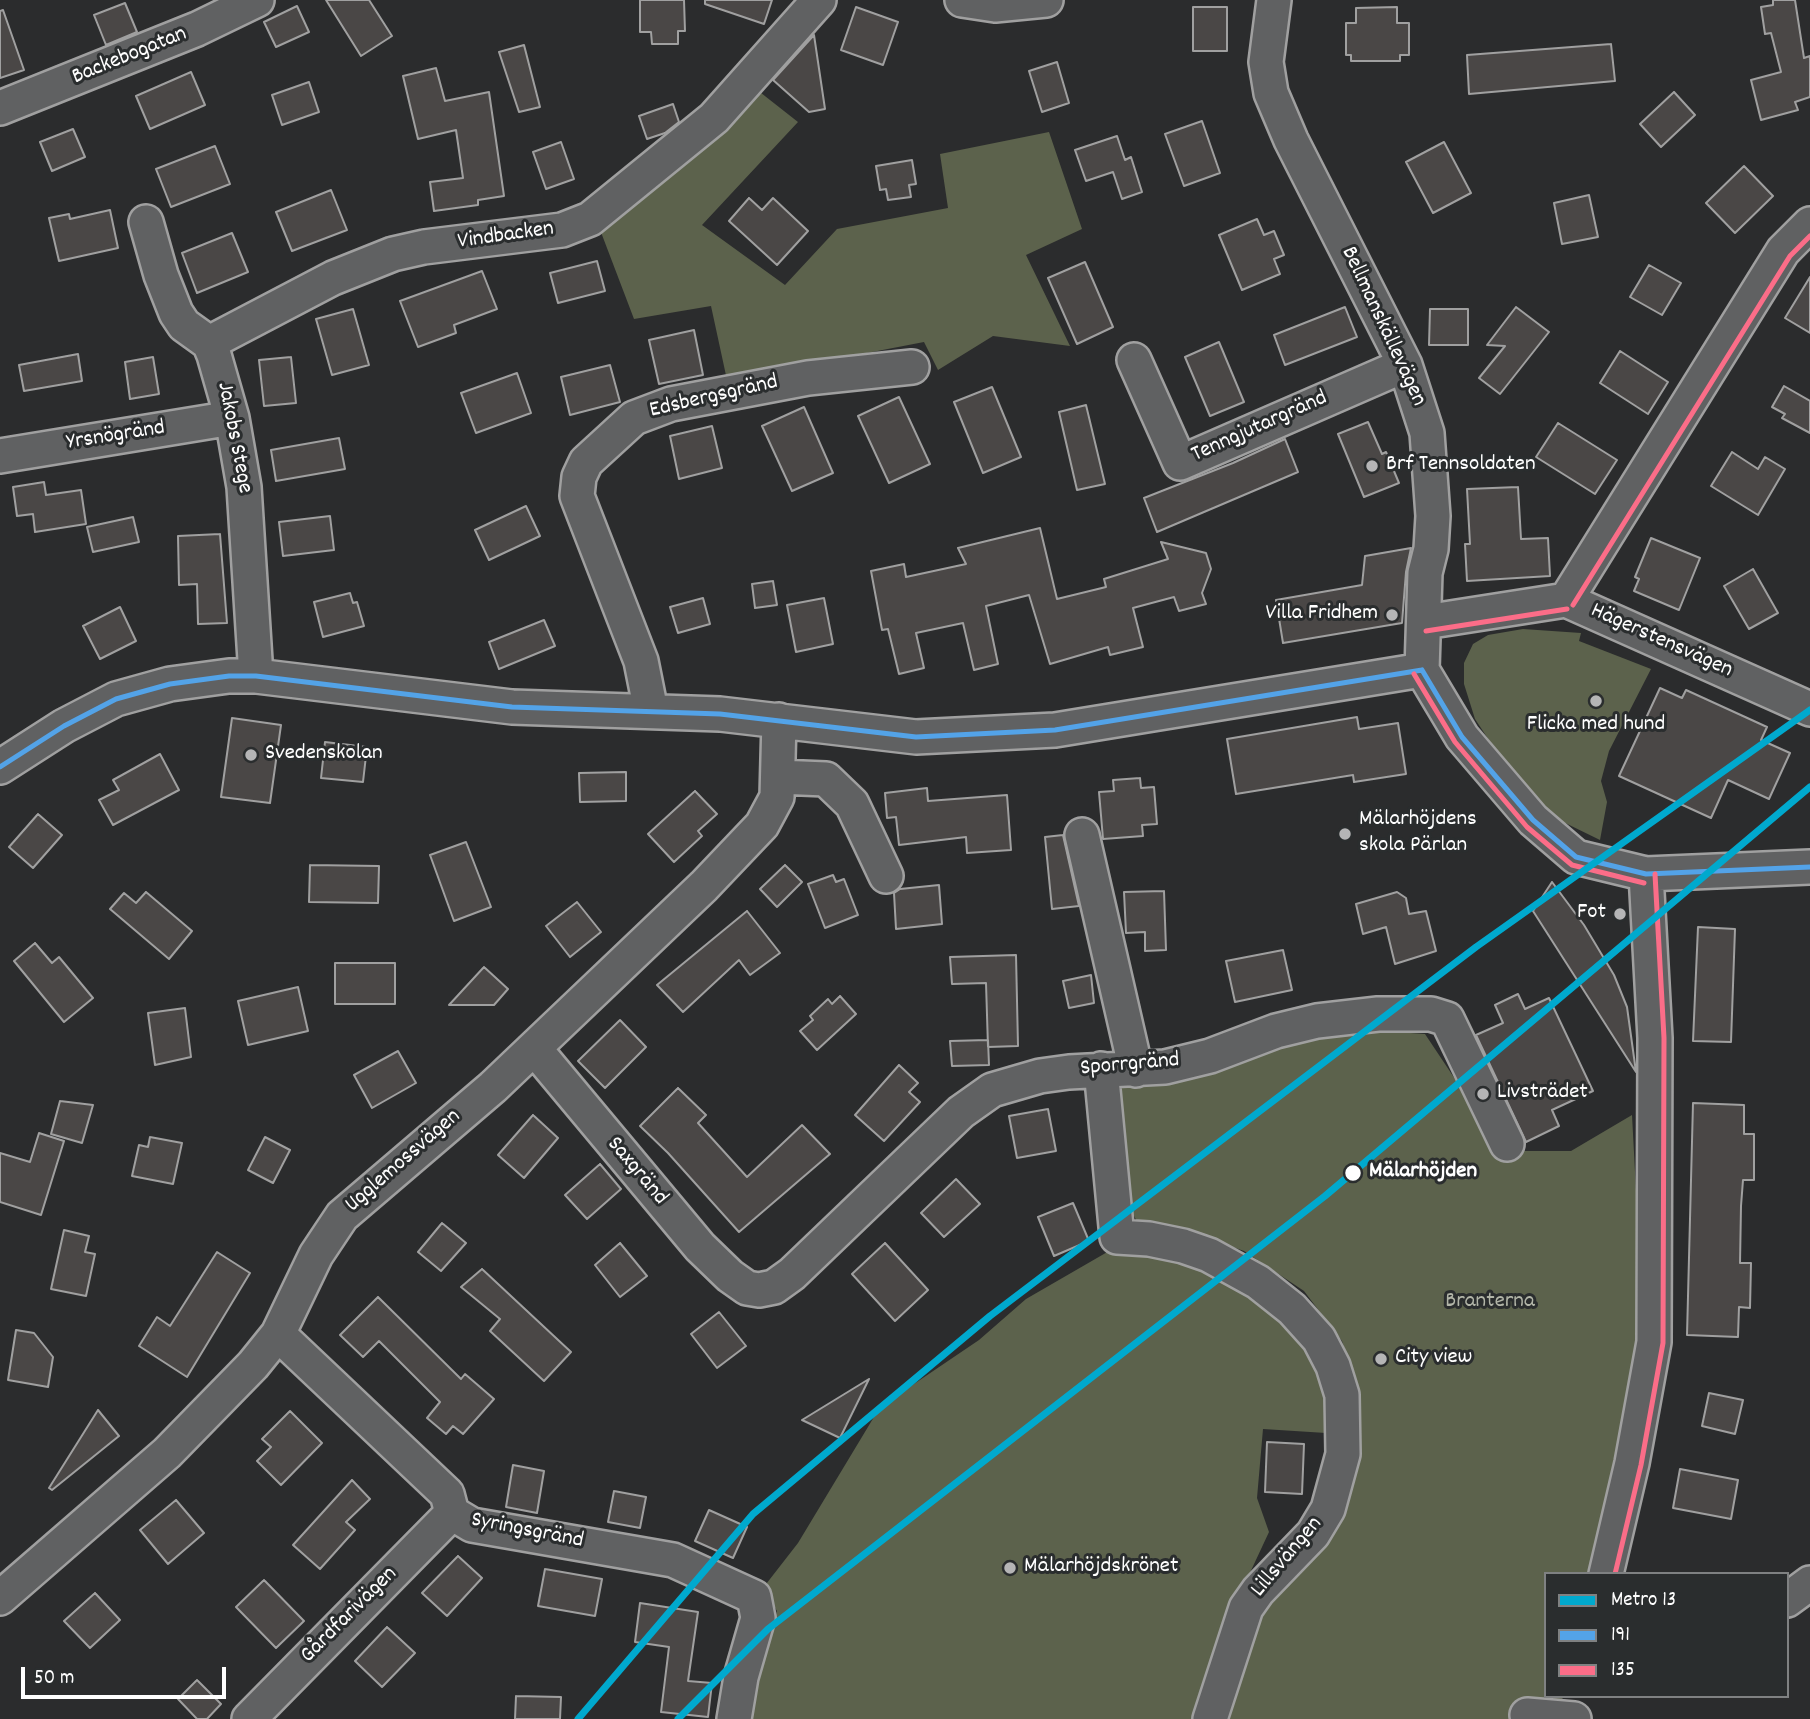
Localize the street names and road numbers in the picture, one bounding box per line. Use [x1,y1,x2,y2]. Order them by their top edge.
street label: Backebogatan [69,21,191,93]
street label: Vindbacken [456,217,556,257]
street label: Bellmanskällevägen [1333,243,1431,411]
street label: Edsbergsgränd [647,370,781,426]
street label: Jakobs Stege [209,380,257,496]
street label: Tenngjutargränd [1188,386,1332,470]
street label: Yrsnögränd [65,416,167,458]
street label: Hägerstensvägen [1586,598,1736,686]
street label: Sporrgränd [1079,1048,1181,1084]
street label: Ugglemossvägen [341,1104,467,1220]
street label: Saxgränd [599,1132,673,1212]
street label: Syringsgränd [468,1508,586,1556]
street label: Lillsvängen [1246,1512,1330,1604]
street label: Gårdfarivägen [296,1562,404,1670]

